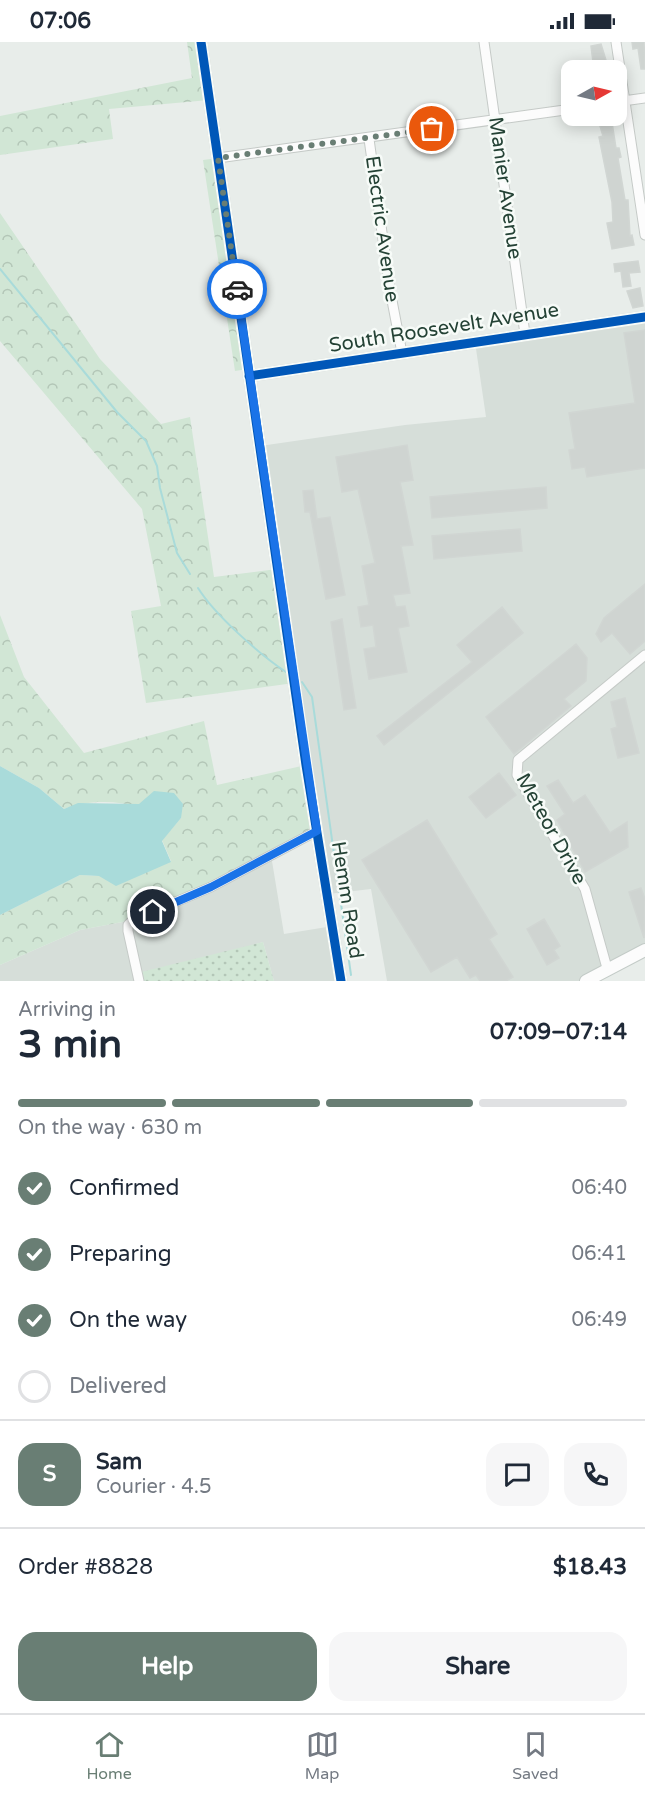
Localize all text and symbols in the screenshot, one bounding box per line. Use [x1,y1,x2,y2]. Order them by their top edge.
text: 07:06 [30,8,91,34]
north arrow [561,60,627,126]
map controls [561,60,627,126]
pin [406,103,457,154]
icon: bag [415,112,448,145]
street label: Manier Avenue [483,115,527,261]
street label: Electric Avenue [360,154,404,304]
courier [207,259,267,319]
icon: car [221,273,254,306]
street label: South Roosevelt Avenue [327,298,561,358]
street label: Meteor Drive [511,769,591,889]
street label: Hemm Road [326,840,368,960]
pin [127,886,178,937]
icon: home [136,895,169,928]
text: Arriving in [18,998,116,1022]
text: 07:09–07:14 [490,1019,627,1045]
text: 3 min [18,1021,122,1068]
text: On the way · 630 m [18,1116,202,1140]
icon: check [18,1172,51,1205]
text: Confirmed [69,1175,179,1201]
text: 06:40 [572,1176,627,1200]
icon: check [18,1238,51,1271]
text: Preparing [69,1241,172,1267]
text: 06:41 [572,1242,627,1266]
icon: check [18,1304,51,1337]
text: On the way [69,1307,187,1333]
text: 06:49 [572,1308,627,1332]
text: Delivered [69,1373,167,1399]
button: chat [486,1443,549,1506]
button: phone [564,1443,627,1506]
text: Sam [96,1449,142,1475]
text: S [43,1461,56,1487]
text: Courier · 4.5 [96,1475,211,1499]
text: Order #8828 [18,1554,153,1580]
text: $18.43 [553,1554,627,1580]
button: Help [18,1632,317,1701]
button: Share [329,1632,627,1701]
tab: Home [86,1728,132,1784]
tab: Map [305,1728,339,1784]
tab: Saved [512,1728,558,1784]

